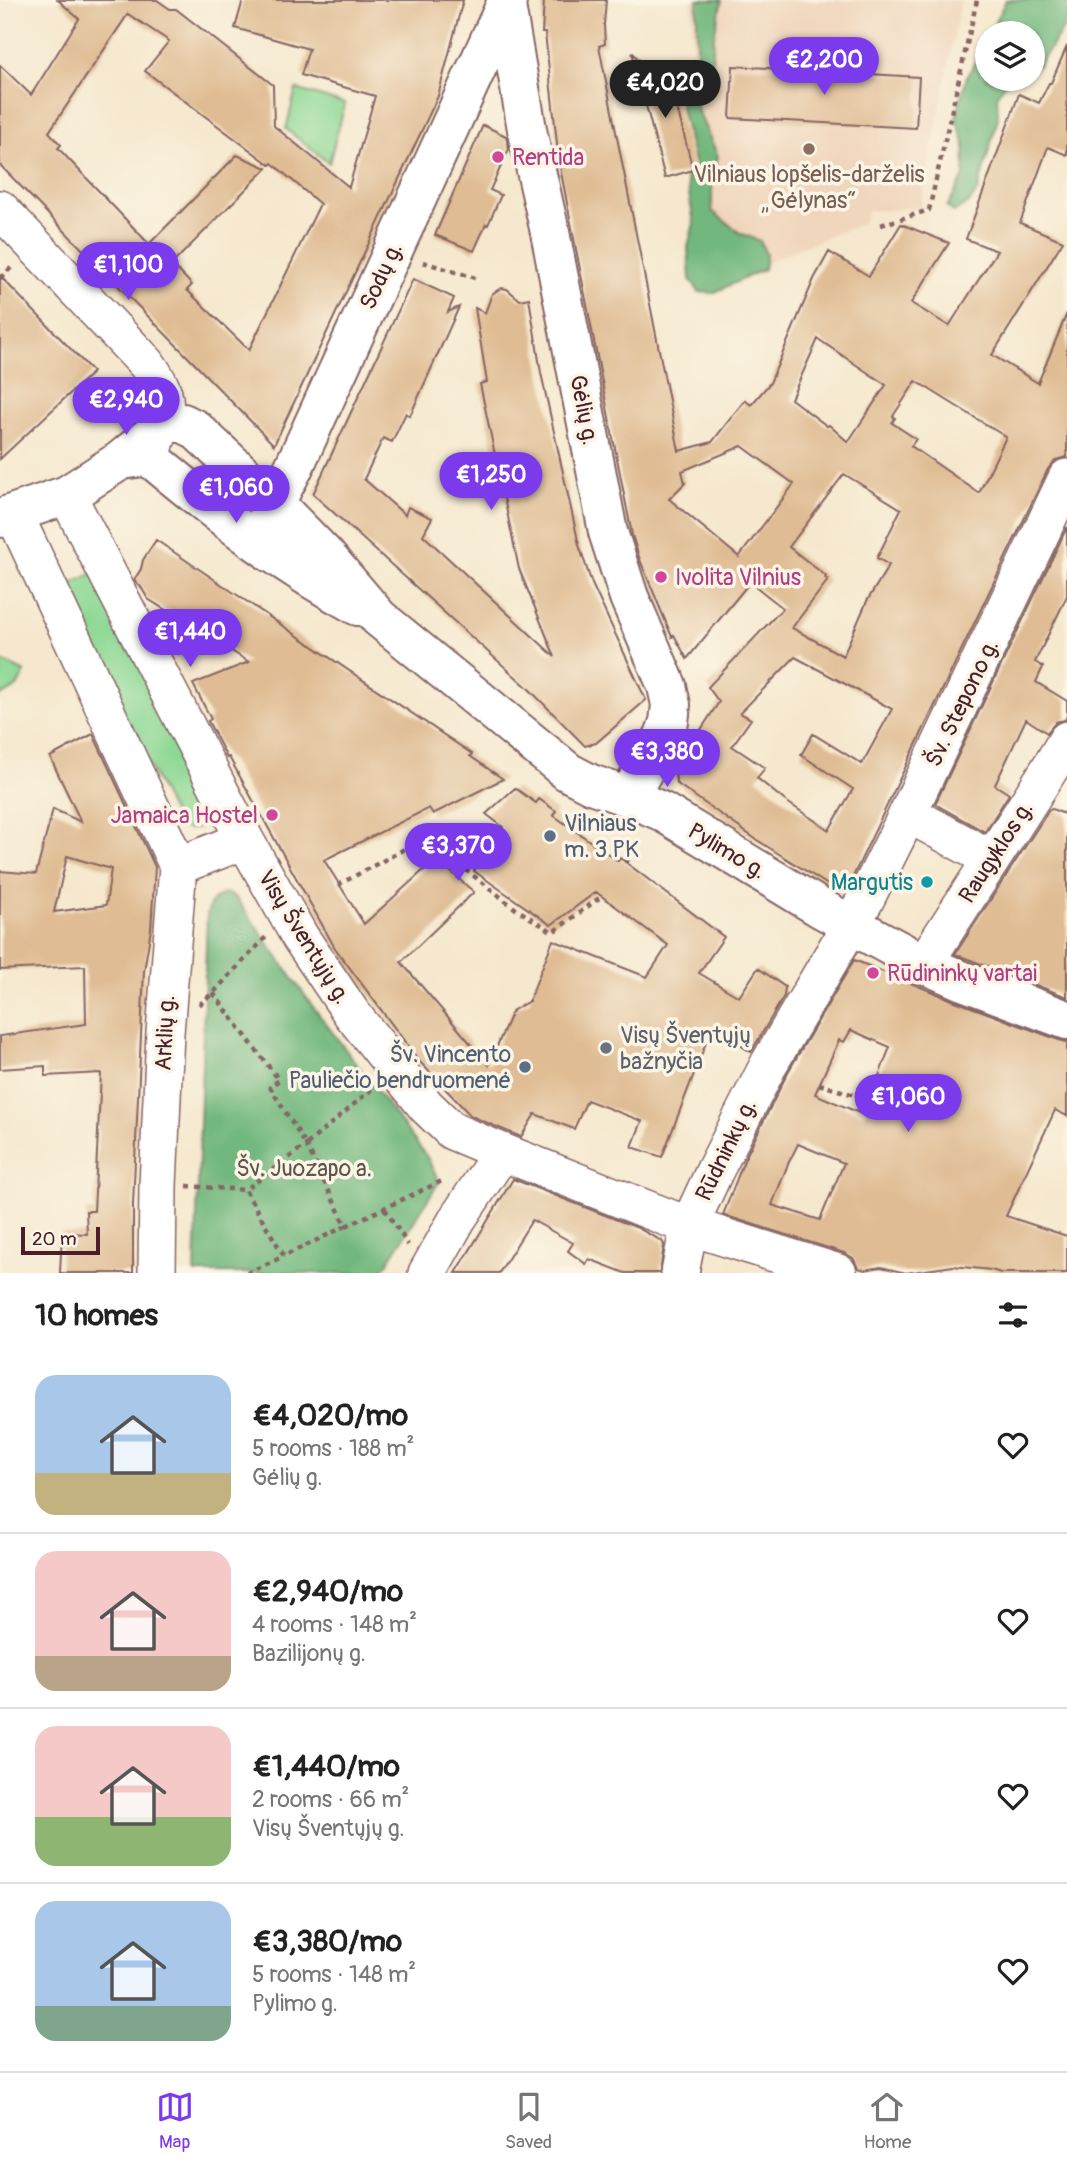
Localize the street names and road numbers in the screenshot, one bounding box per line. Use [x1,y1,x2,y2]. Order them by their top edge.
street label: Sodų g. [353,238,409,314]
street label: Gėlių g. [563,373,605,447]
street label: Šv. Stepono g. [918,634,1005,772]
street label: Raugyklos g. [952,796,1040,908]
street label: Pylimo g. [683,816,771,886]
street label: Visų Šventųjų g. [251,864,358,1009]
street label: Arklių g. [149,994,181,1072]
street label: Rūdninkų g. [689,1094,763,1206]

